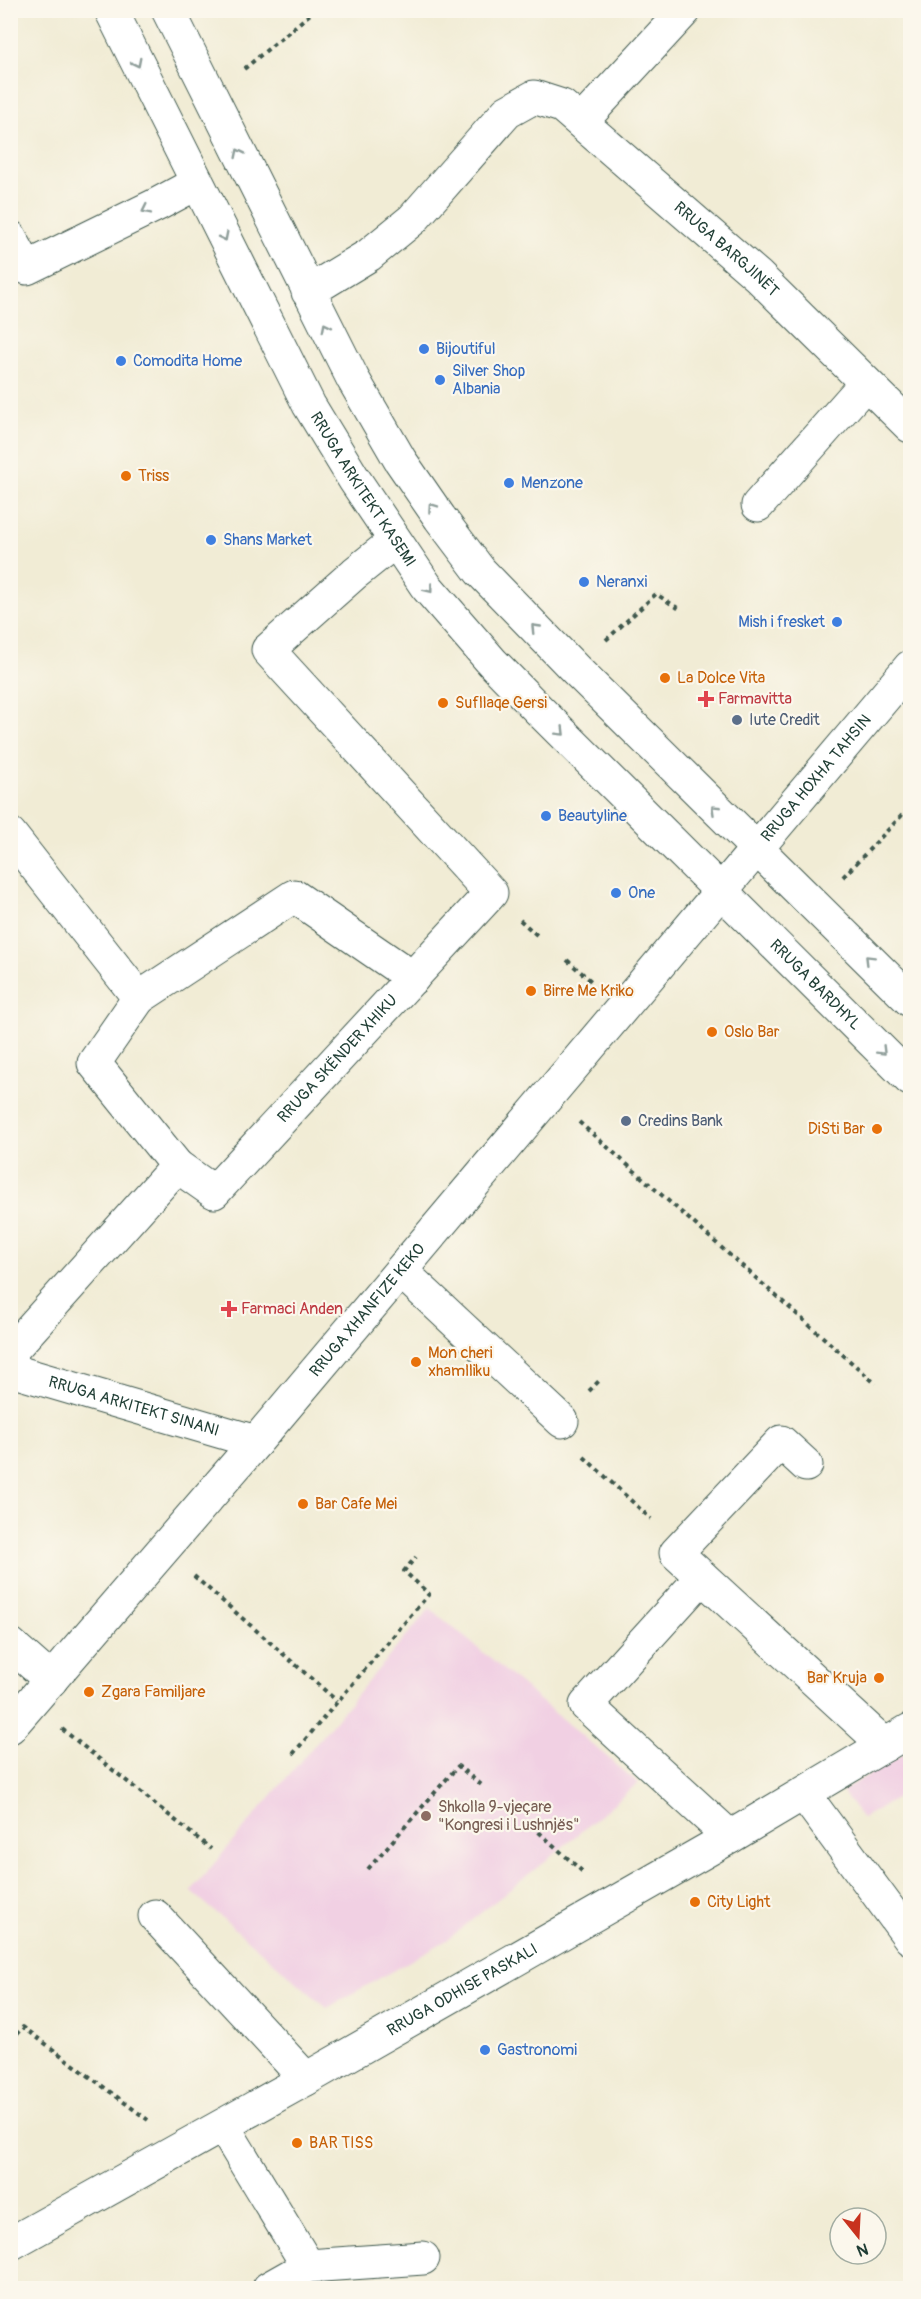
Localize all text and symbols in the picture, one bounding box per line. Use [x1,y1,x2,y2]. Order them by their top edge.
one-way arrow [130,56,141,67]
one-way arrow [234,148,246,159]
street label: RRUGA BARGJINËT [670,198,783,301]
one-way arrow [141,203,152,215]
one-way arrow [217,231,229,242]
one-way arrow [322,323,333,334]
place label: Bijoutiful [436,339,496,359]
marker: Bijoutiful [417,342,431,356]
place label: Comodita Home [133,351,242,371]
marker: Comodita Home [114,354,128,368]
place label: Silver Shop Albania [452,361,525,399]
marker: Silver Shop Albania [433,373,447,387]
street label: RRUGA ARKITEKT KASEMI [306,408,420,571]
place label: Triss [138,466,169,486]
marker: Triss [119,469,133,483]
place label: Menzone [521,473,583,493]
marker: Menzone [502,476,516,490]
one-way arrow [428,503,439,514]
place label: Shans Market [223,530,312,550]
marker: Shans Market [204,533,218,547]
place label: Neranxi [596,572,647,592]
marker: Neranxi [577,575,591,589]
one-way arrow [422,582,433,593]
place label: Mish i fresket [738,612,826,632]
marker: Mish i fresket [830,615,844,629]
one-way arrow [531,624,542,634]
place label: La Dolce Vita [677,668,765,688]
marker: La Dolce Vita [658,671,672,685]
place label: Farmavitta [718,689,792,709]
marker: Farmavitta [699,692,713,706]
place label: Sufllaqe Gersi [455,693,547,713]
marker: Sufllaqe Gersi [436,696,450,710]
place label: Iute Credit [749,710,820,730]
street label: RRUGA HOXHA TAHSIN [757,710,876,846]
marker: Iute Credit [730,713,744,727]
one-way arrow [554,725,565,736]
one-way arrow [712,805,723,816]
place label: Beautyline [558,806,627,826]
marker: Beautyline [539,809,553,823]
place label: One [628,883,655,903]
marker: One [609,886,623,900]
street label: RRUGA BARDHYL [765,935,865,1035]
one-way arrow [865,955,875,966]
place label: Birre Me Kriko [543,981,634,1001]
marker: Birre Me Kriko [524,984,538,998]
street label: RRUGA SKËNDER XHIKU [273,990,402,1127]
place label: Oslo Bar [724,1022,780,1042]
marker: Oslo Bar [705,1025,719,1039]
one-way arrow [874,1043,885,1054]
place label: Credins Bank [638,1111,723,1131]
marker: Credins Bank [619,1114,633,1128]
place label: DiSti Bar [808,1119,865,1139]
marker: DiSti Bar [870,1122,884,1136]
street label: RRUGA XHANFIZE KEKO [305,1239,429,1381]
place label: Farmaci Anden [241,1299,343,1319]
marker: Farmaci Anden [222,1302,236,1316]
place label: Mon cheri xhamlliku [428,1343,493,1381]
marker: Mon cheri xhamlliku [409,1355,423,1369]
street label: RRUGA ARKITEKT SINANI [46,1372,222,1441]
place label: Bar Cafe Mei [315,1494,397,1514]
marker: Bar Cafe Mei [296,1497,310,1511]
place label: Bar Kruja [807,1668,867,1688]
marker: Bar Kruja [872,1671,886,1685]
place label: Zgara Familjare [101,1682,206,1702]
marker: Zgara Familjare [82,1685,96,1699]
place label: Shkolla 9-vjeçare "Kongresi i Lushnjës" [438,1797,579,1835]
marker: Shkolla 9-vjeçare "Kongresi i Lushnjës" [419,1809,433,1823]
place label: City Light [707,1892,771,1912]
marker: City Light [688,1895,702,1909]
street label: RRUGA ODHISE PASKALI [384,1939,541,2041]
place label: Gastronomi [497,2040,577,2060]
marker: Gastronomi [478,2043,492,2057]
place label: BAR TISS [309,2133,373,2153]
marker: BAR TISS [290,2136,304,2150]
north arrow [828,2206,888,2266]
text: N [854,2238,871,2261]

